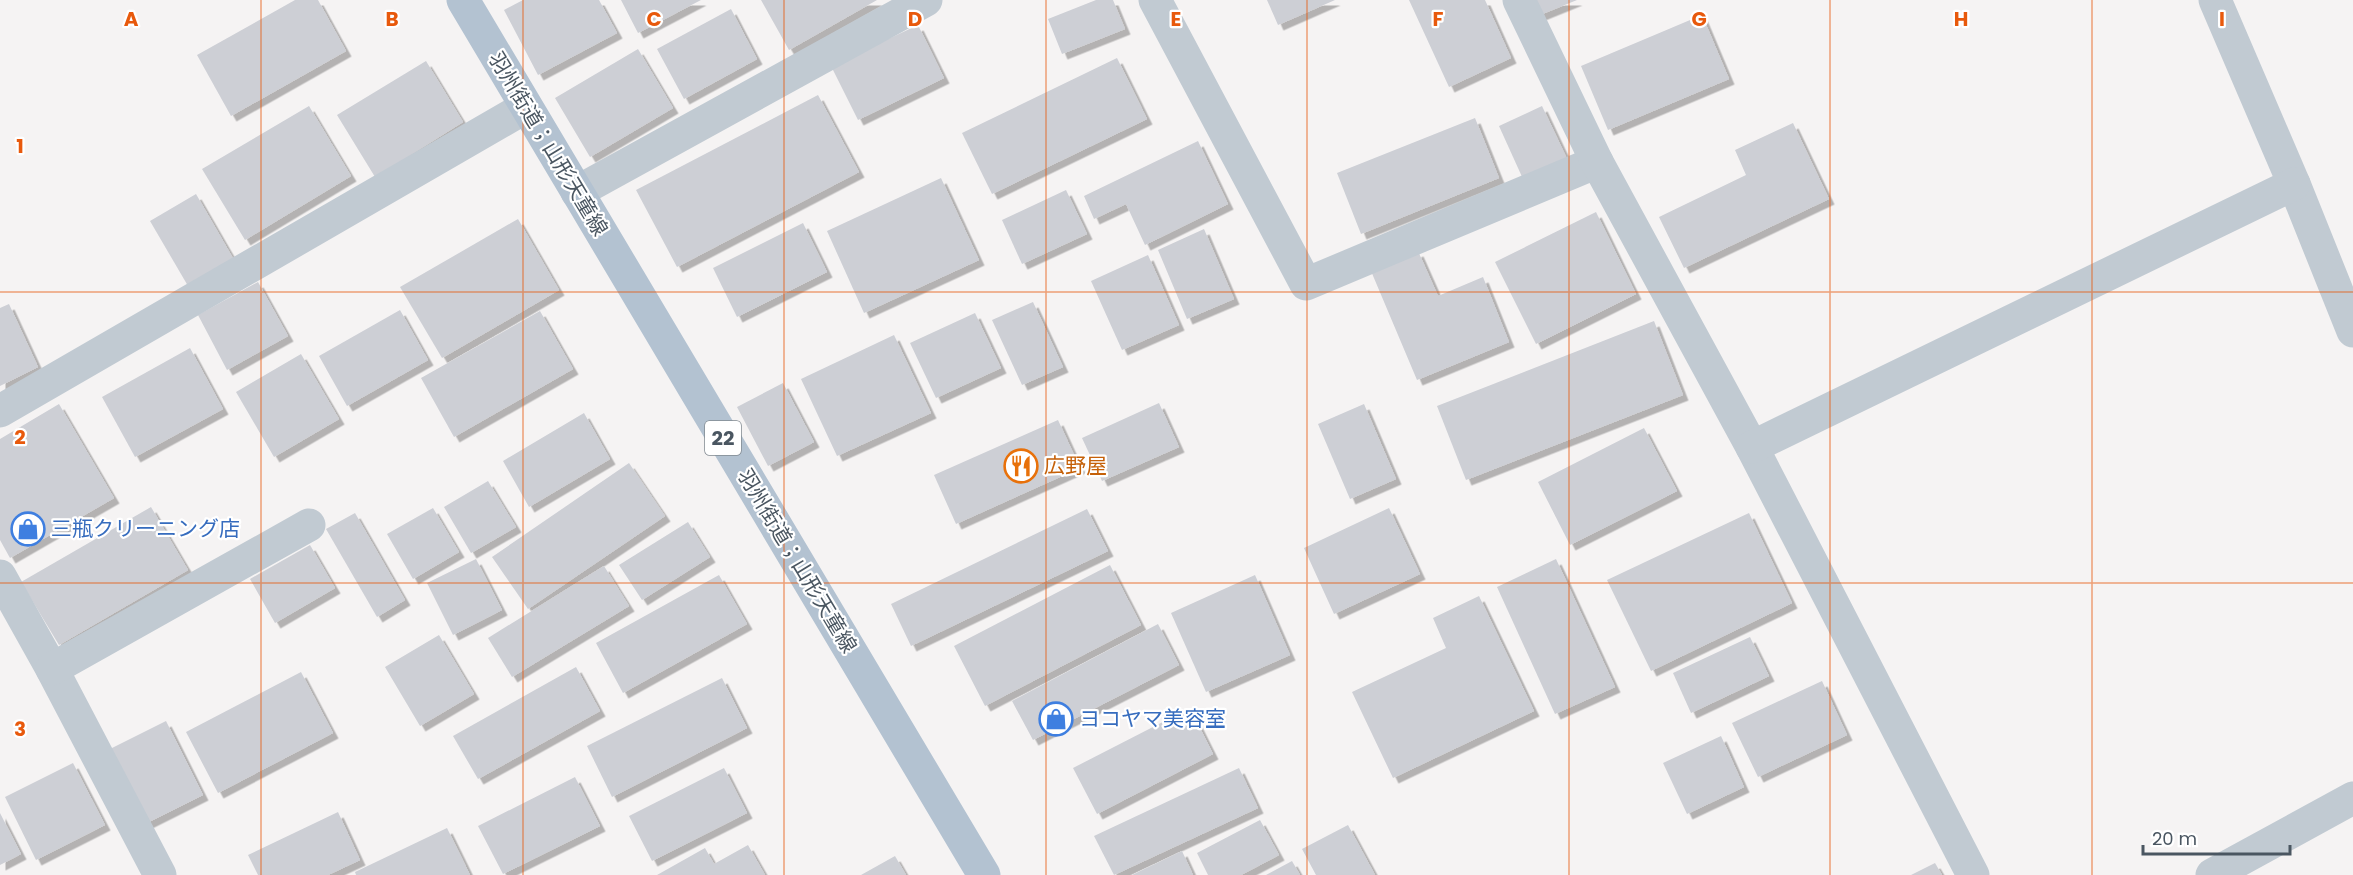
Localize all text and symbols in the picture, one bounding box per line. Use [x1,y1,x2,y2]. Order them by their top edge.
text: A [124,5,139,33]
text: B [385,5,399,33]
text: C [646,5,662,33]
text: D [908,5,922,33]
text: E [1171,5,1181,33]
text: F [1433,5,1444,33]
text: G [1691,5,1707,33]
text: H [1954,5,1968,33]
text: I [2219,5,2225,33]
street label: 羽州街道；山形天童線 [482,46,615,241]
text: 1 [16,132,24,160]
road number: 22 [705,421,741,455]
text: 2 [14,423,26,451]
restaurant icon: 広野屋 [1003,448,1039,484]
place label: 広野屋 [1044,451,1107,480]
street label: 羽州街道；山形天童線 [731,463,864,658]
shop icon: 三瓶クリーニング店 [10,511,46,547]
place label: 三瓶クリーニング店 [51,514,240,543]
shop icon: ヨコヤマ美容室 [1038,701,1074,737]
place label: ヨコヤマ美容室 [1079,704,1226,733]
text: 3 [14,715,26,743]
scale bar [2143,818,2290,856]
text: 20 m [2152,826,2197,851]

